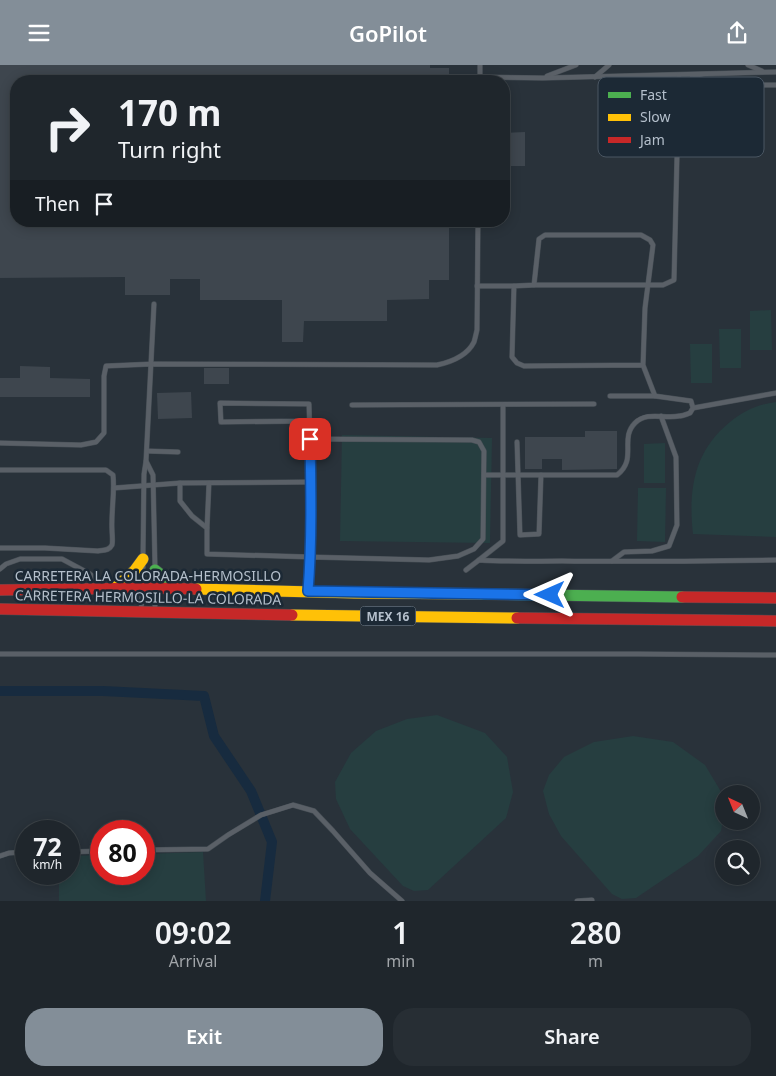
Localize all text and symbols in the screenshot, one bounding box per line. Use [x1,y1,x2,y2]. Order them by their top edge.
text: GoPilot [349,18,427,48]
icon: menu [25,19,53,47]
icon: share [723,19,751,47]
legend [598,77,764,157]
text: Fast [640,85,667,104]
text: 170 m [118,89,221,136]
icon: right [35,95,100,160]
text: Slow [640,107,671,126]
text: Jam [638,130,665,149]
text: Turn right [118,134,221,164]
icon: arrive [90,190,118,218]
text: Then [35,191,80,217]
pin [289,418,331,460]
icon: arrive [296,425,324,453]
street label: CARRETERA LA COLORADA-HERMOSILLO [15,566,281,585]
position arrow [523,568,575,620]
street label: CARRETERA HERMOSILLO-LA COLORADA [15,585,281,609]
road number: MEX 16 [360,607,416,625]
north arrow [715,785,760,830]
map controls [715,785,760,885]
speed limit sign: 80 [90,820,155,885]
text: 72 [33,829,62,863]
button: search [715,840,760,885]
text: km/h [33,856,62,873]
text: 09:02 [155,912,232,953]
text: 1 [392,912,409,953]
text: 280 [570,912,621,953]
text: Arrival [169,950,218,972]
text: min [386,950,415,972]
text: m [588,950,603,972]
button: Exit [25,1008,383,1066]
button: Share [393,1008,751,1066]

